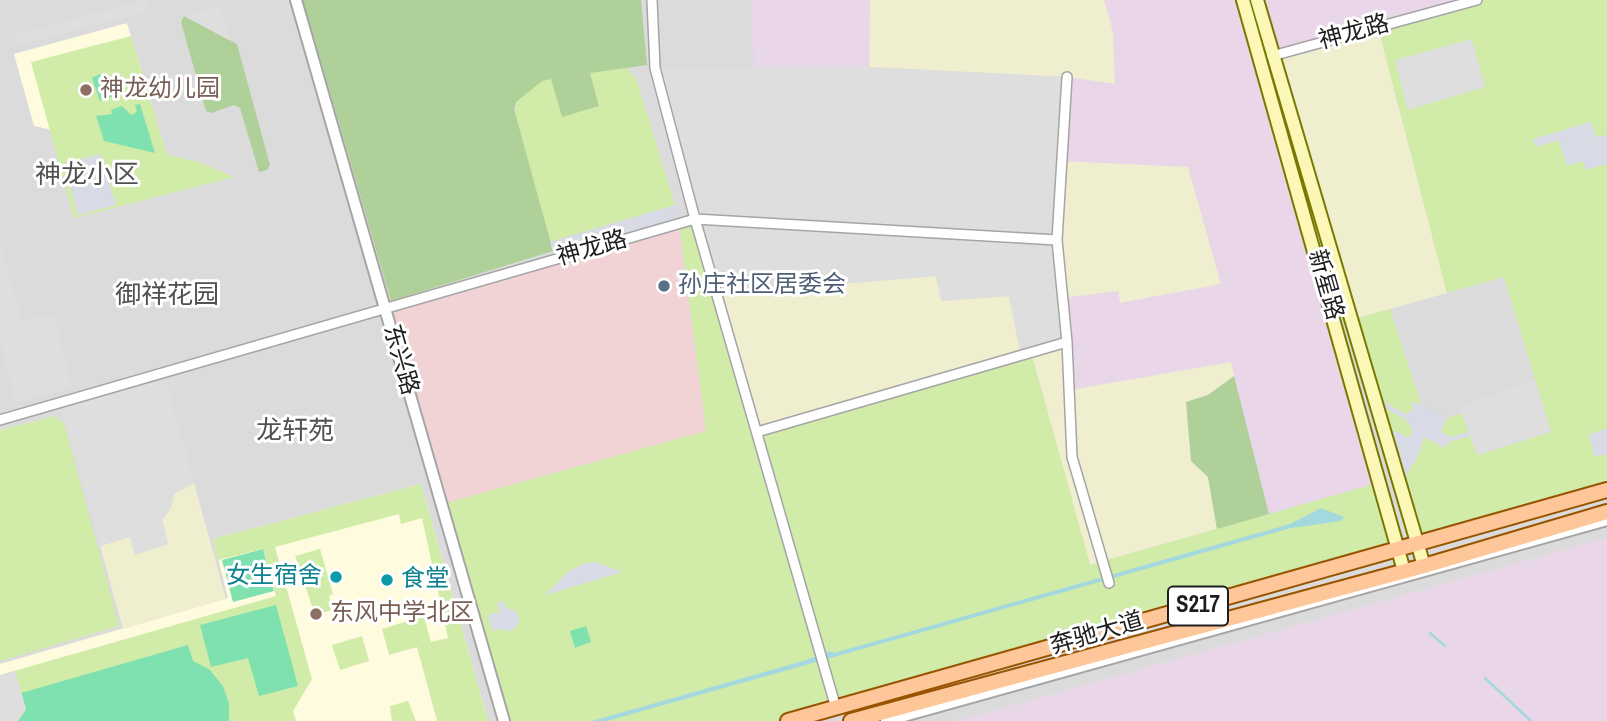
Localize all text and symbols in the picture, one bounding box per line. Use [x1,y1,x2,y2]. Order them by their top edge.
street label: 神龙路 [1315,10,1393,56]
place label: 神龙幼儿园 [100,76,220,104]
marker: 神龙幼儿园 [78,82,94,98]
district label: 神龙小区 [35,160,139,192]
street label: 神龙路 [553,225,631,273]
street label: 新星路 [1301,246,1349,324]
place label: 孙庄社区居委会 [678,272,846,300]
marker: 孙庄社区居委会 [656,278,672,294]
district label: 御祥花园 [115,280,219,312]
street label: 东兴路 [376,321,424,399]
district label: 龙轩苑 [256,416,334,448]
place label: 女生宿舍 [226,563,322,591]
place label: 食堂 [401,566,449,594]
marker: 女生宿舍 [328,569,344,585]
marker: 食堂 [379,572,395,588]
road number: S217 [1168,586,1228,626]
place label: 东风中学北区 [330,600,474,628]
marker: 东风中学北区 [308,606,324,622]
street label: 奔驰大道 [1047,607,1147,661]

